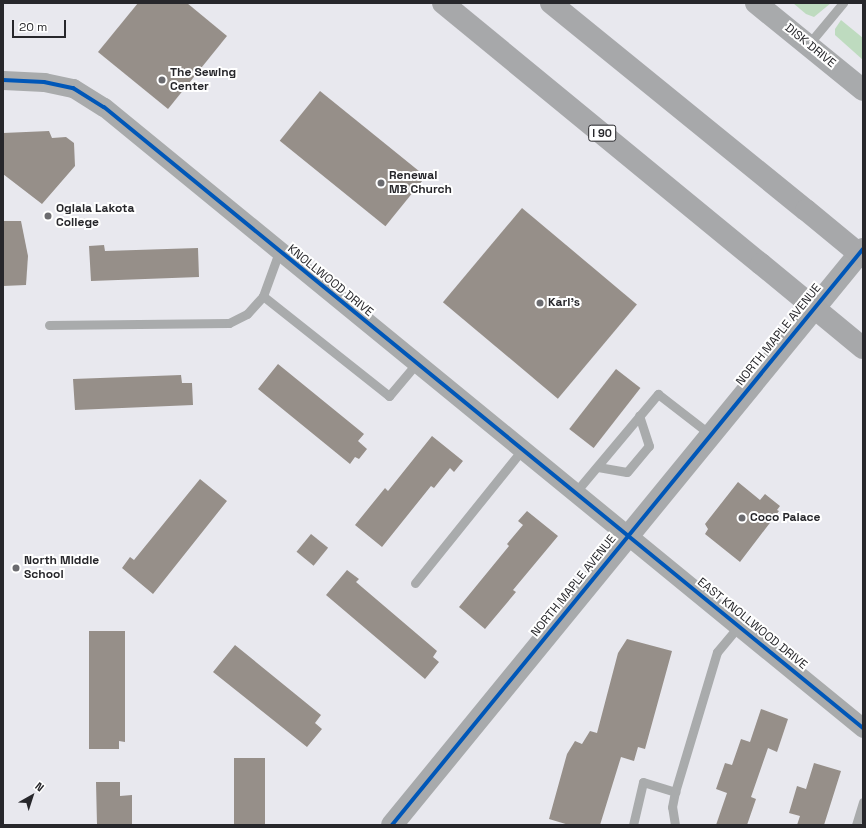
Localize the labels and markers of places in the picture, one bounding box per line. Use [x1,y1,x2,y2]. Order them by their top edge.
place label: The Sewing Center [170,66,236,94]
marker: The Sewing Center [157,75,167,85]
place label: Renewal MB Church [389,169,452,197]
marker: Renewal MB Church [376,178,386,188]
place label: Oglala Lakota College [56,202,134,230]
marker: Oglala Lakota College [43,211,53,221]
place label: Karl's [548,296,580,310]
marker: Karl's [535,298,545,308]
place label: Coco Palace [750,511,821,525]
marker: Coco Palace [737,513,747,523]
place label: North Middle School [24,554,99,582]
marker: North Middle School [11,563,21,573]

